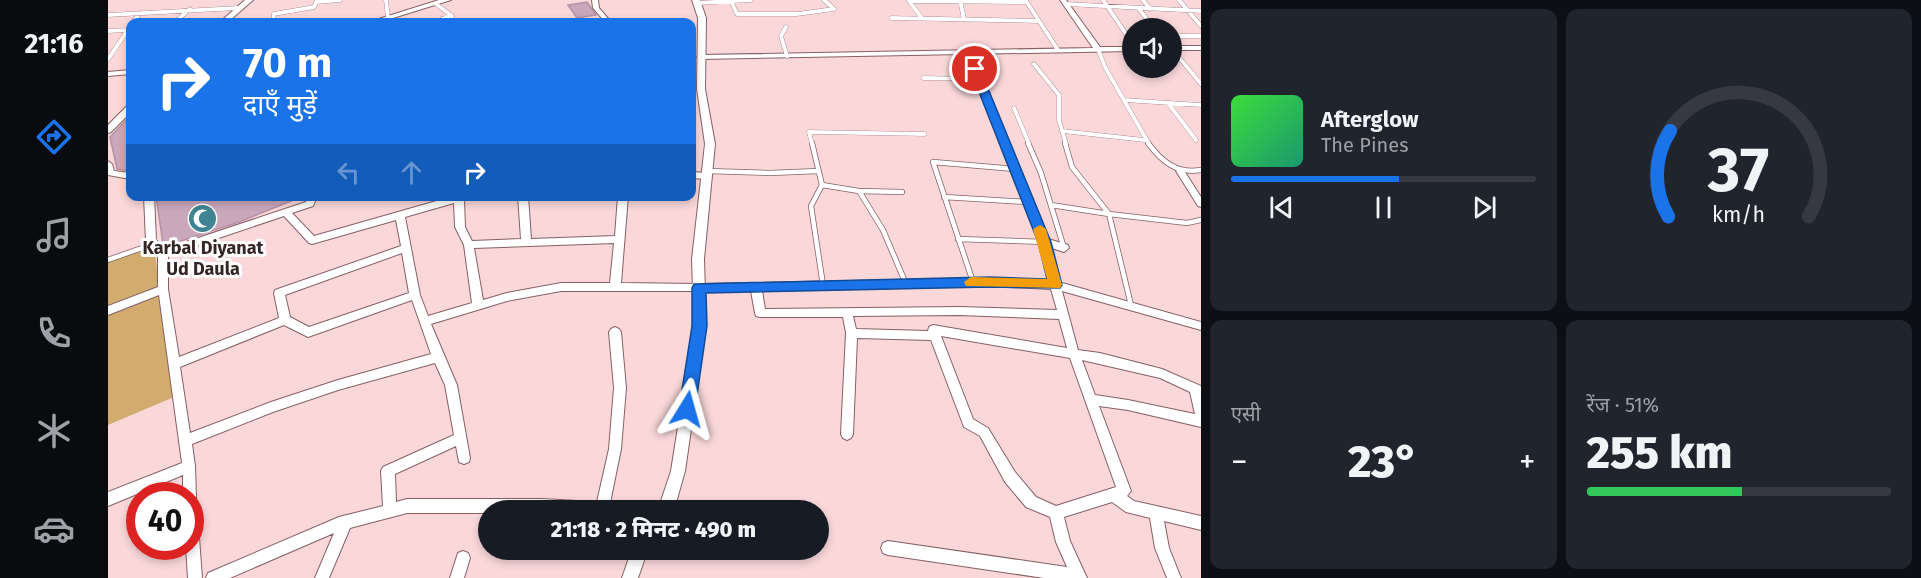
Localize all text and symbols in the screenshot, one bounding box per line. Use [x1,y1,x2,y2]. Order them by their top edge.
map controls [1122,18,1182,78]
button: sound [1122,18,1182,78]
text: 21:16 [24,28,84,60]
text: 70 m [243,38,332,88]
icon: right [144,42,222,120]
pin [949,43,1000,94]
icon: arrive [958,52,991,85]
text: दाएँ मुड़ें [243,89,317,121]
text: Afterglow [1321,106,1418,133]
icon: directions [33,116,75,158]
text: The Pines [1321,133,1408,157]
text: 37 [1707,133,1769,208]
icon: left [332,156,365,189]
icon: ahead [395,156,428,189]
icon: right [458,156,491,189]
icon: previous [1265,191,1298,224]
icon: pause [1367,191,1400,224]
icon: next [1468,191,1501,224]
text: km/h [1712,202,1765,228]
mosque icon: Karbal Diyanat Ud Daula [187,203,219,235]
icon: music [33,214,75,256]
place label: Karbal Diyanat Ud Daula [143,237,265,280]
icon: phone [33,312,75,354]
position arrow [655,377,719,441]
text: रेंज · 51% [1587,393,1659,417]
text: एसी [1231,402,1261,426]
icon: climate [33,410,75,452]
text: 255 km [1587,426,1732,480]
text: 23° [1348,435,1418,489]
text: − [1231,442,1248,482]
text: + [1519,442,1535,482]
speed limit sign: 40 [126,482,204,560]
icon: car [33,508,75,550]
text: 21:18 · 2 मिनट · 490 m [551,516,756,543]

